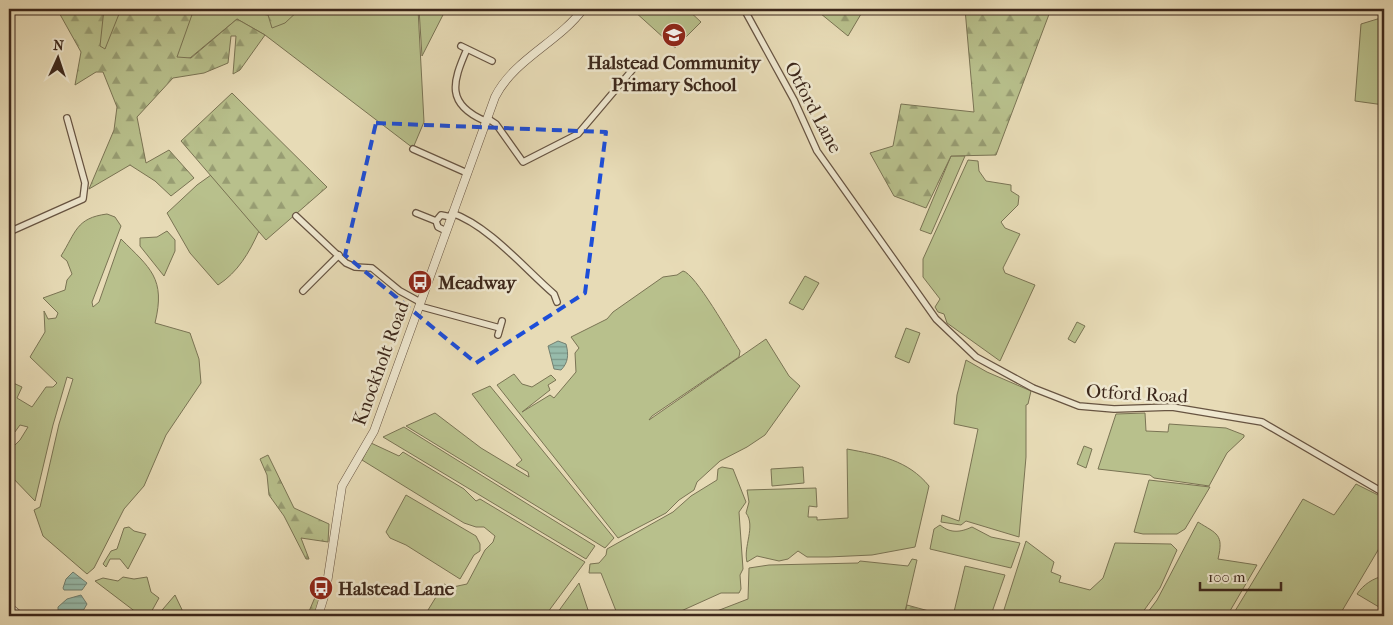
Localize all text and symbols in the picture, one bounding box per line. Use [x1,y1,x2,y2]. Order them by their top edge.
school or university icon: Halstead Community Primary School [661,22,687,48]
north arrow [32,32,82,82]
text: N [53,37,65,54]
place label: Halstead Community Primary School [587,52,762,96]
street label: Otford Lane [780,58,846,157]
bus stop icon: Meadway [407,269,433,295]
place label: Meadway [437,272,517,294]
street label: Knockholt Road [348,297,414,429]
street label: Otford Road [1086,380,1189,408]
scale bar [1200,560,1282,592]
text: 100 m [1208,568,1246,586]
bus stop icon: Halstead Lane [308,575,334,601]
place label: Halstead Lane [338,578,455,600]

